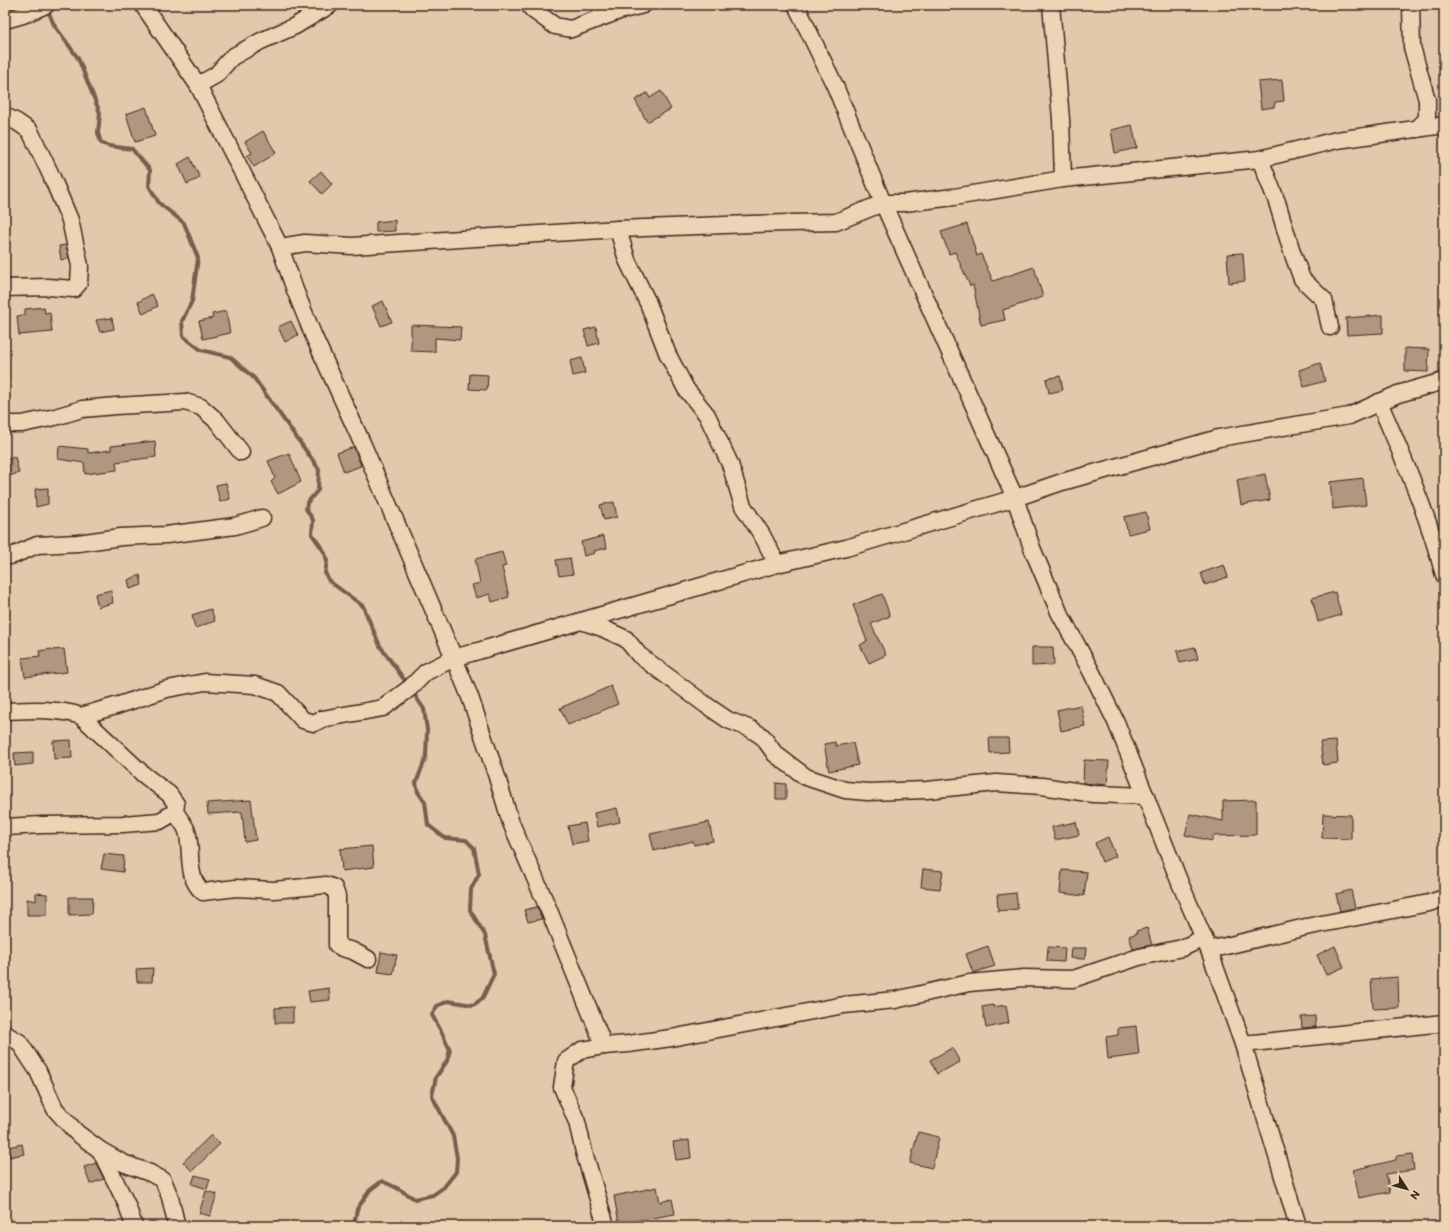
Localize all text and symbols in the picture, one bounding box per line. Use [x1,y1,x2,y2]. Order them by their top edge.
north arrow [1387,1169,1427,1209]
text: N [1407,1187,1422,1202]

